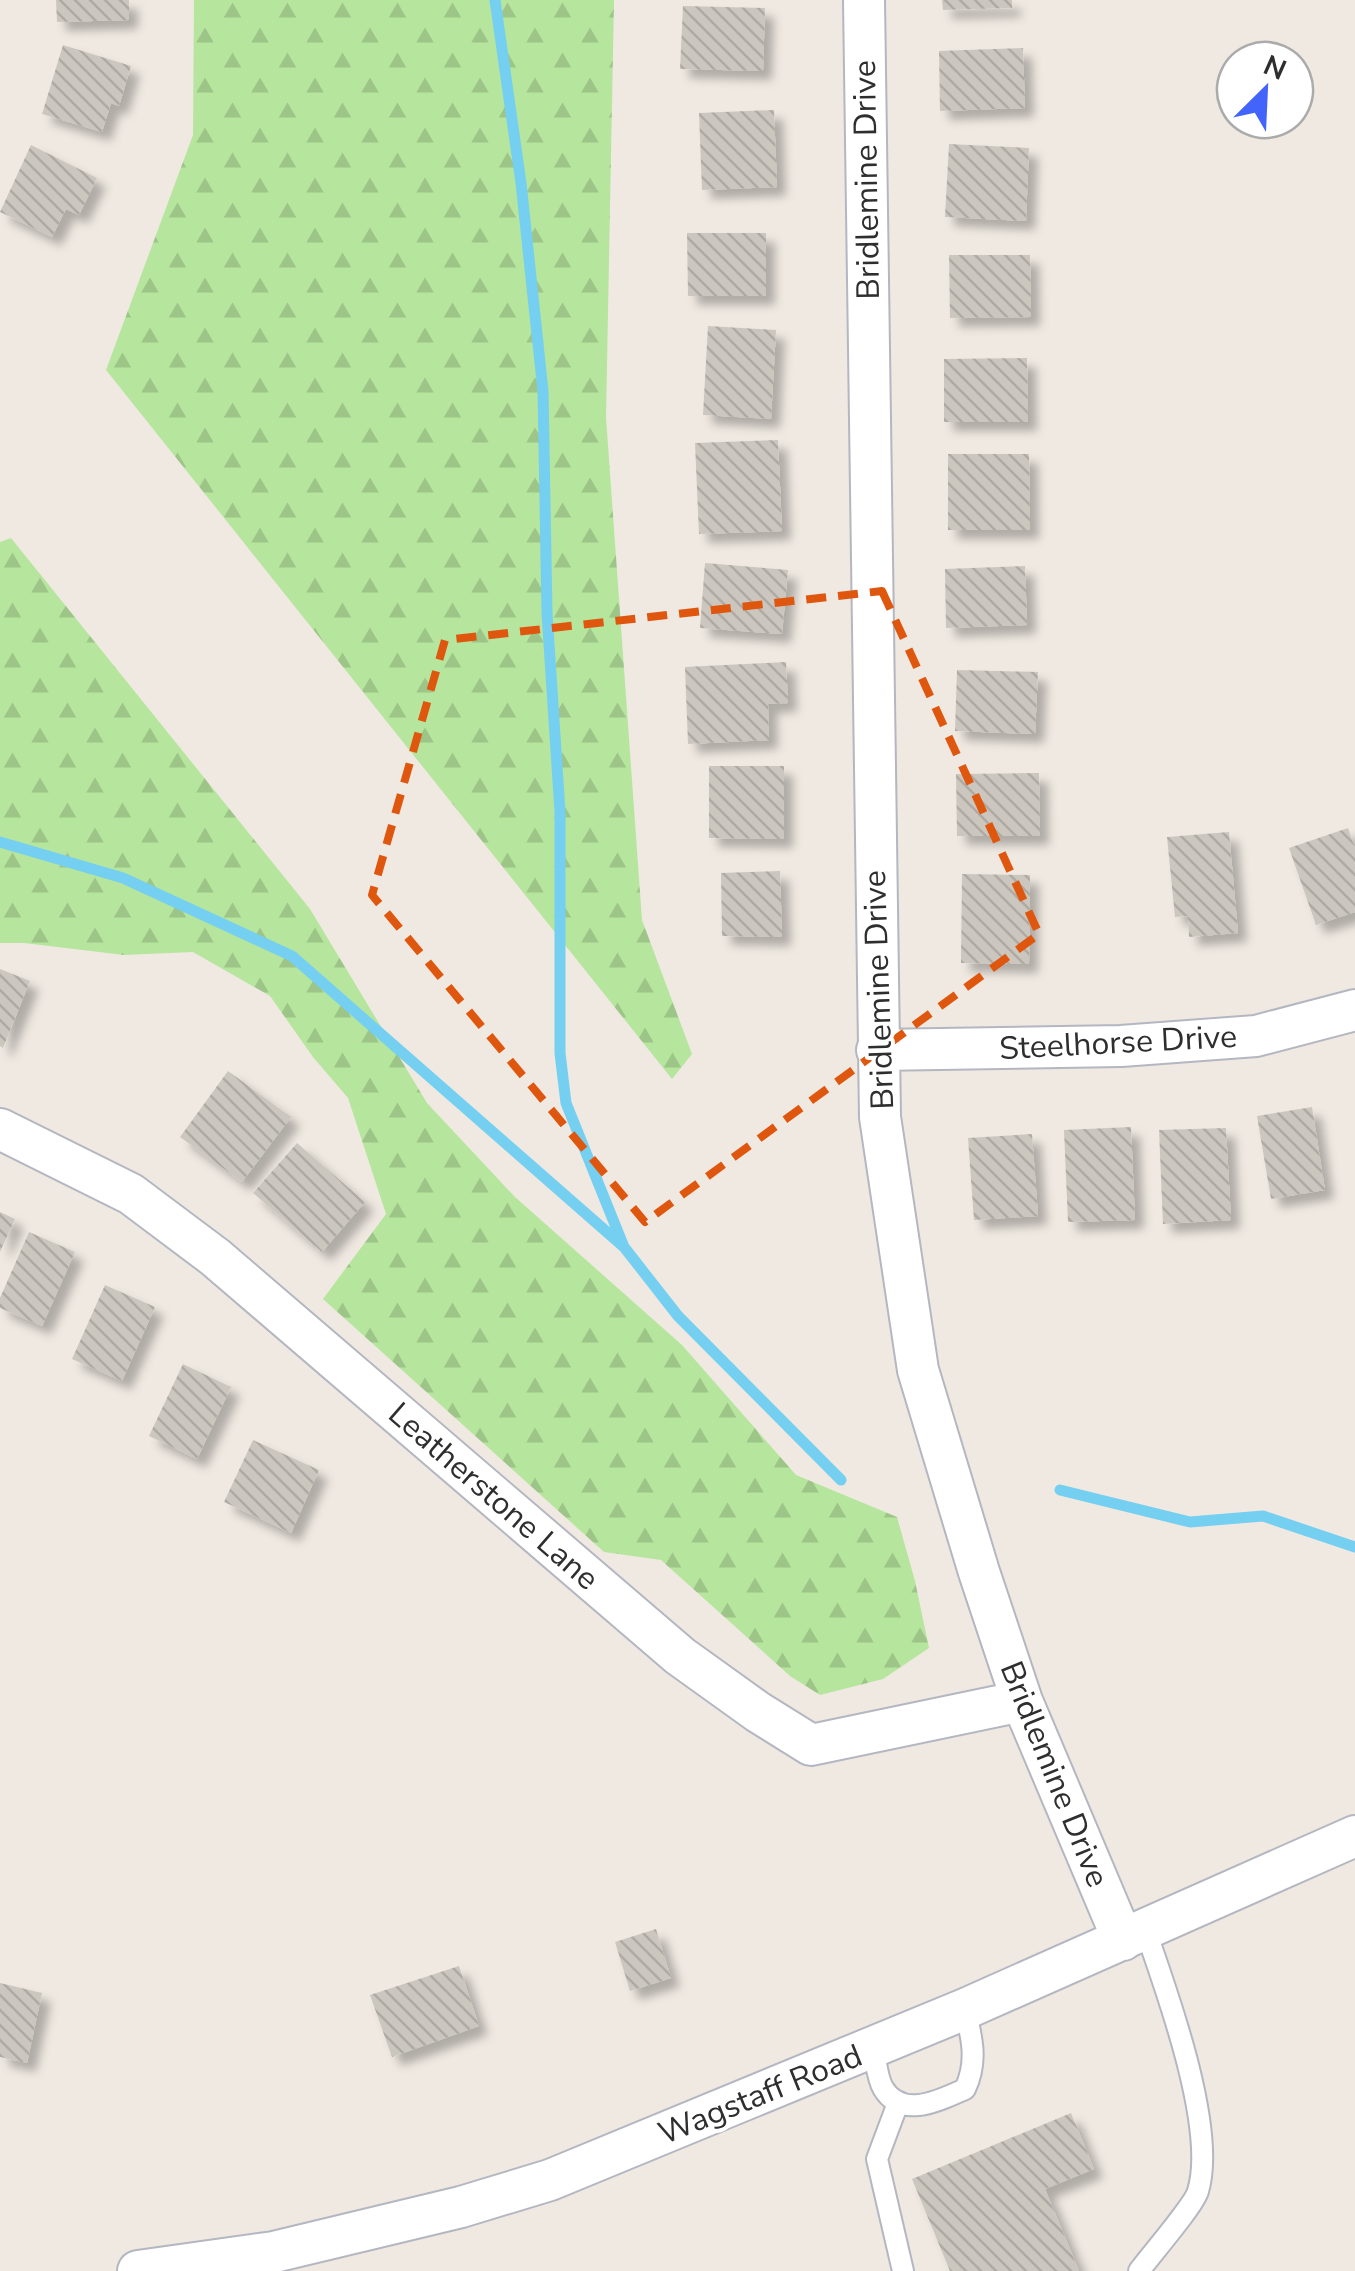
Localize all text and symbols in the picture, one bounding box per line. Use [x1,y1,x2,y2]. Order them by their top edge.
north arrow [1215,40,1315,140]
text: N [1257,46,1292,90]
street label: Bridlemine Drive [843,60,890,300]
street label: Bridlemine Drive [853,869,904,1110]
street label: Steelhorse Drive [998,1015,1238,1070]
street label: Leatherstone Lane [379,1393,608,1600]
street label: Bridlemine Drive [990,1655,1119,1893]
street label: Wagstaff Road [652,2034,868,2155]

